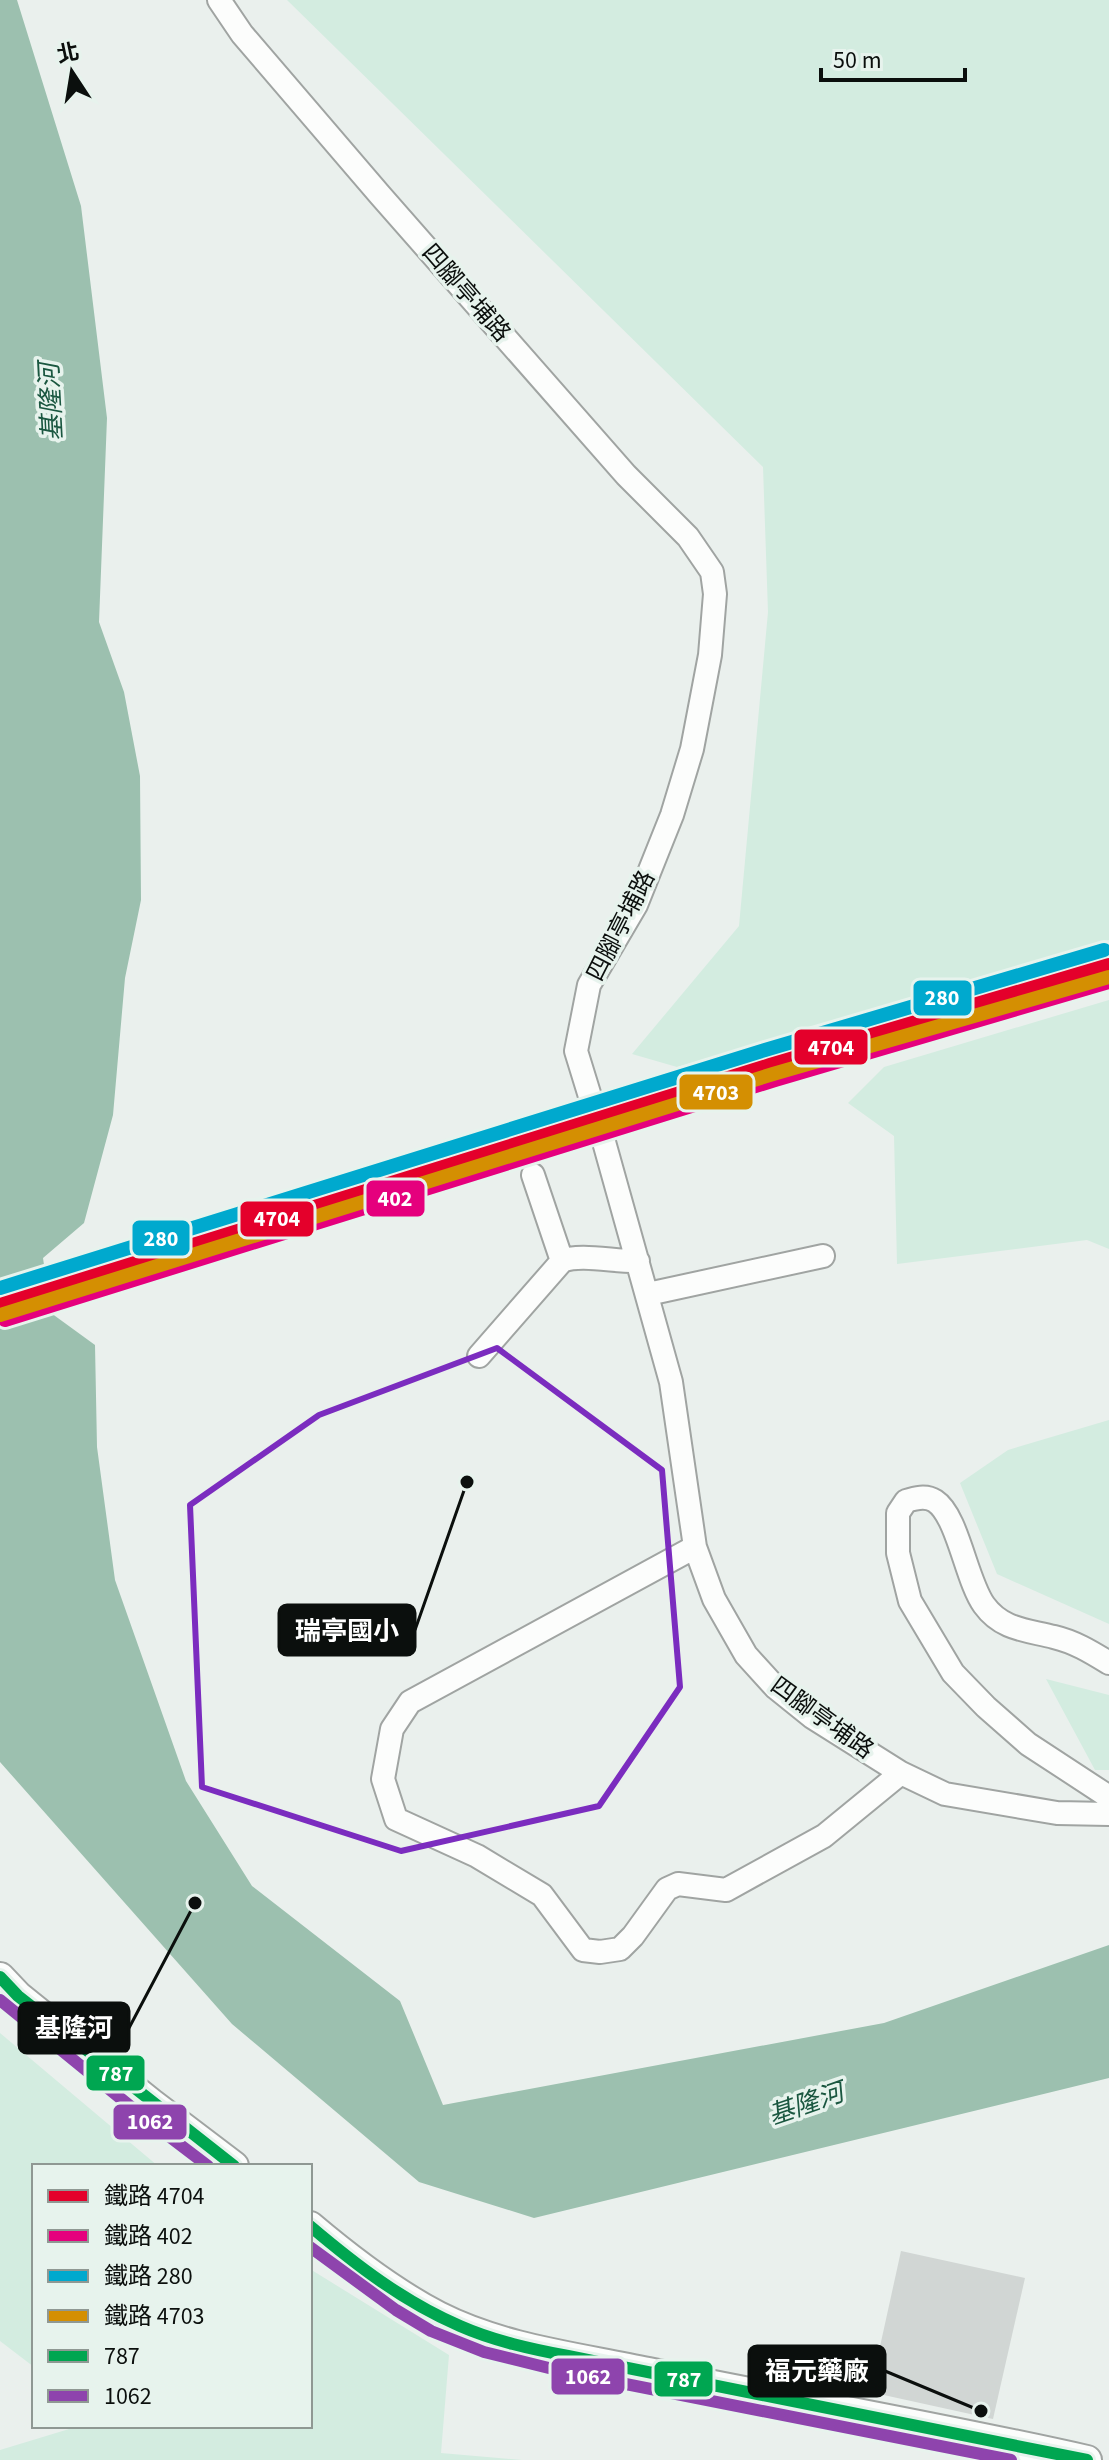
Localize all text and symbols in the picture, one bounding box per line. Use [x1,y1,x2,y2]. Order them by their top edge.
north arrow [32,32,112,112]
scale bar [821,32,965,82]
text: 北 [54,35,82,71]
text: 50 m [833,43,882,78]
street label: 四腳亭埔路 [413,236,519,350]
water label: 基隆河 [30,357,72,442]
street label: 四腳亭埔路 [578,865,664,987]
line badge: 280 [912,979,973,1017]
text: 280 [925,982,959,1014]
line badge: 4704 [793,1028,869,1066]
text: 4704 [808,1032,855,1064]
line badge: 4703 [678,1073,754,1111]
text: 4703 [693,1077,739,1109]
line badge: 402 [365,1179,426,1218]
text: 402 [378,1183,412,1215]
line badge: 4704 [239,1200,315,1238]
text: 4704 [254,1203,301,1235]
line badge: 280 [131,1219,191,1257]
text: 280 [144,1223,178,1255]
callout: 瑞亭國小 [279,1605,415,1655]
text: 瑞亭國小 [295,1613,399,1650]
street label: 四腳亭埔路 [763,1669,881,1767]
callout: 基隆河 [19,2003,129,2053]
text: 基隆河 [35,2010,113,2047]
line badge: 787 [85,2054,146,2092]
text: 787 [99,2058,133,2090]
water label: 基隆河 [763,2072,854,2134]
line badge: 1062 [112,2103,188,2141]
text: 1062 [127,2106,173,2138]
legend [32,2164,312,2428]
text: 鐵路 4704 [104,2179,205,2214]
text: 鐵路 402 [104,2219,193,2254]
text: 鐵路 280 [104,2259,193,2294]
text: 鐵路 4703 [104,2299,205,2334]
text: 787 [104,2339,140,2374]
callout: 福元藥廠 [749,2346,885,2396]
text: 福元藥廠 [765,2353,869,2390]
line badge: 1062 [550,2357,626,2396]
line badge: 787 [653,2360,714,2398]
text: 1062 [565,2361,611,2393]
text: 787 [667,2364,701,2396]
text: 1062 [104,2379,152,2414]

